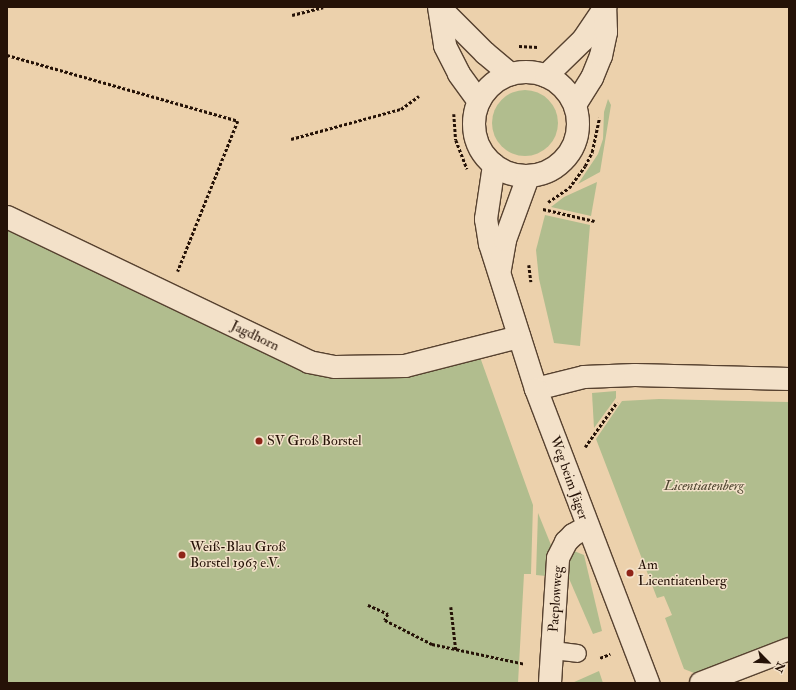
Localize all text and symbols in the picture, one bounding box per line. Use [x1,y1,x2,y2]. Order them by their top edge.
street label: Jagdhorn [228,317,282,355]
place label: SV Groß Borstel [267,433,362,449]
street label: Weg beim Jäger [546,434,592,522]
marker: SV Groß Borstel [254,436,264,446]
park label: Licentiatenberg [664,478,744,494]
place label: Weiß-Blau Groß Borstel 1963 e.V. [190,539,286,572]
marker: Weiß-Blau Groß Borstel 1963 e.V. [177,550,187,560]
place label: Am Licentiatenberg [638,557,727,590]
street label: Paeplowweg [545,565,567,633]
marker: Am Licentiatenberg [625,568,635,578]
north arrow [748,642,788,682]
text: N [771,660,787,674]

